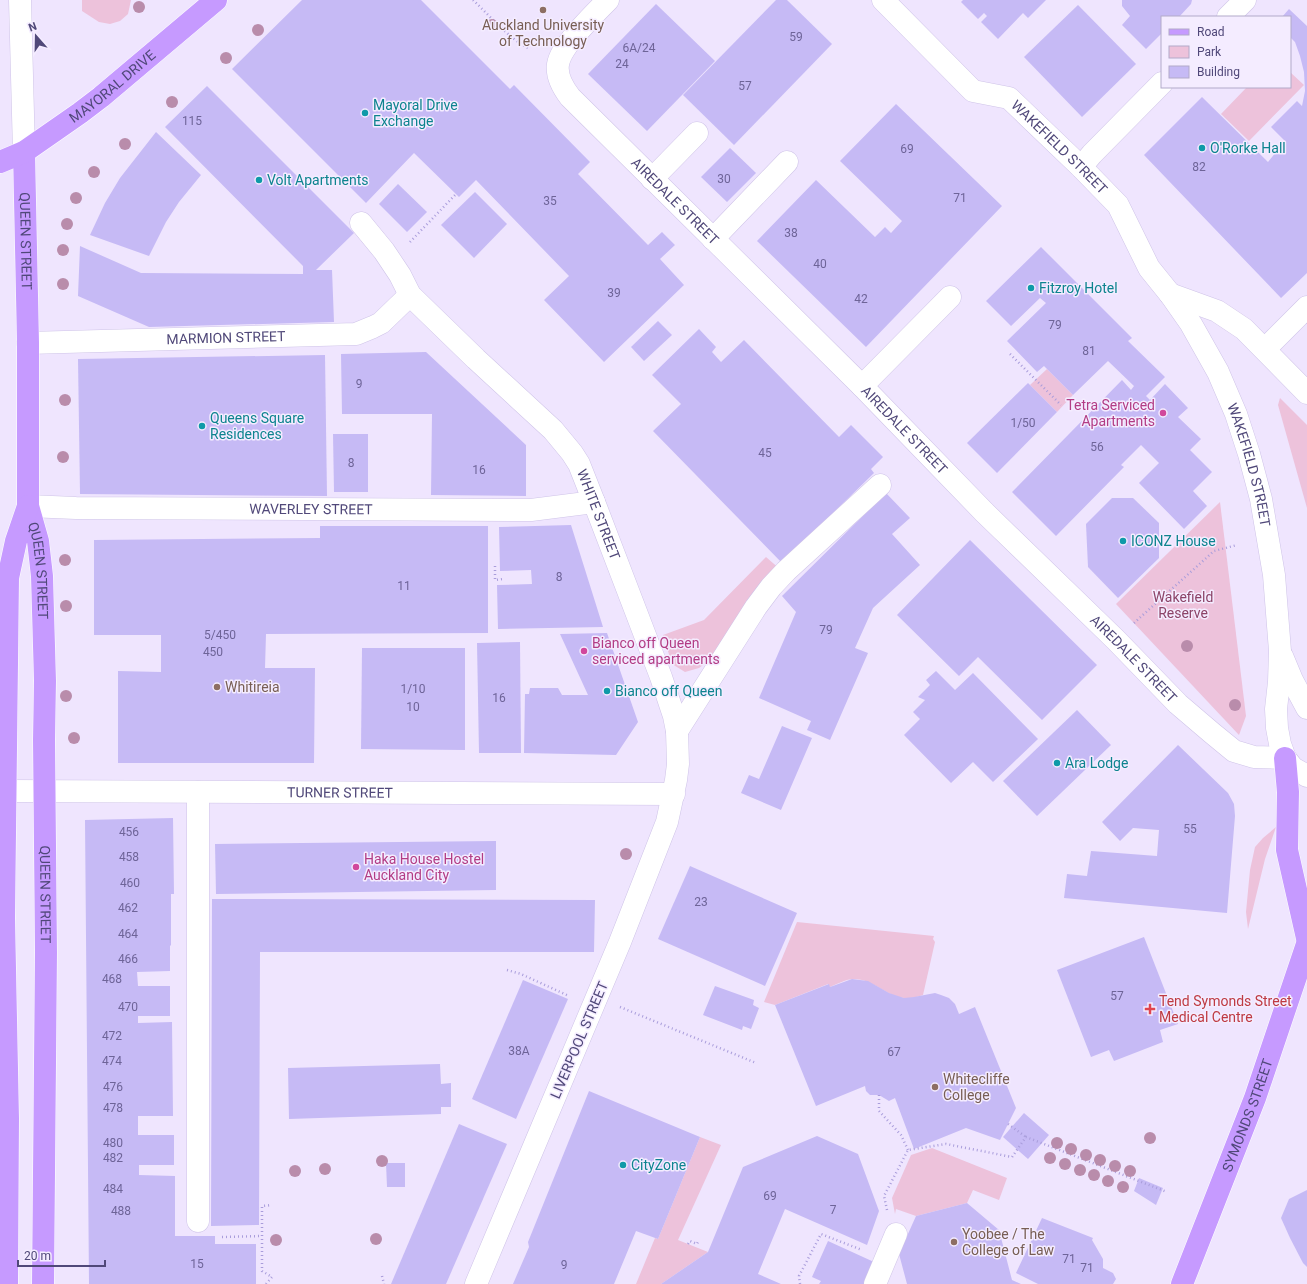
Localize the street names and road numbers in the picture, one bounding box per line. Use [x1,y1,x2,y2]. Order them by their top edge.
street label: MAYORAL DRIVE [66,47,158,126]
street label: WAKEFIELD STREET [1008,97,1111,198]
street label: AIREDALE STREET [628,154,723,248]
street label: QUEEN STREET [17,192,35,291]
street label: MARMION STREET [166,328,286,347]
street label: AIREDALE STREET [858,382,951,478]
street label: WAKEFIELD STREET [1224,401,1274,528]
street label: WHITE STREET [574,467,623,562]
street label: WAVERLEY STREET [249,501,373,517]
street label: QUEEN STREET [25,520,51,620]
street label: AIREDALE STREET [1087,612,1181,706]
street label: TURNER STREET [287,784,394,801]
street label: QUEEN STREET [37,845,54,944]
street label: LIVERPOOL STREET [547,978,611,1101]
street label: SYMONDS STREET [1219,1056,1276,1174]

